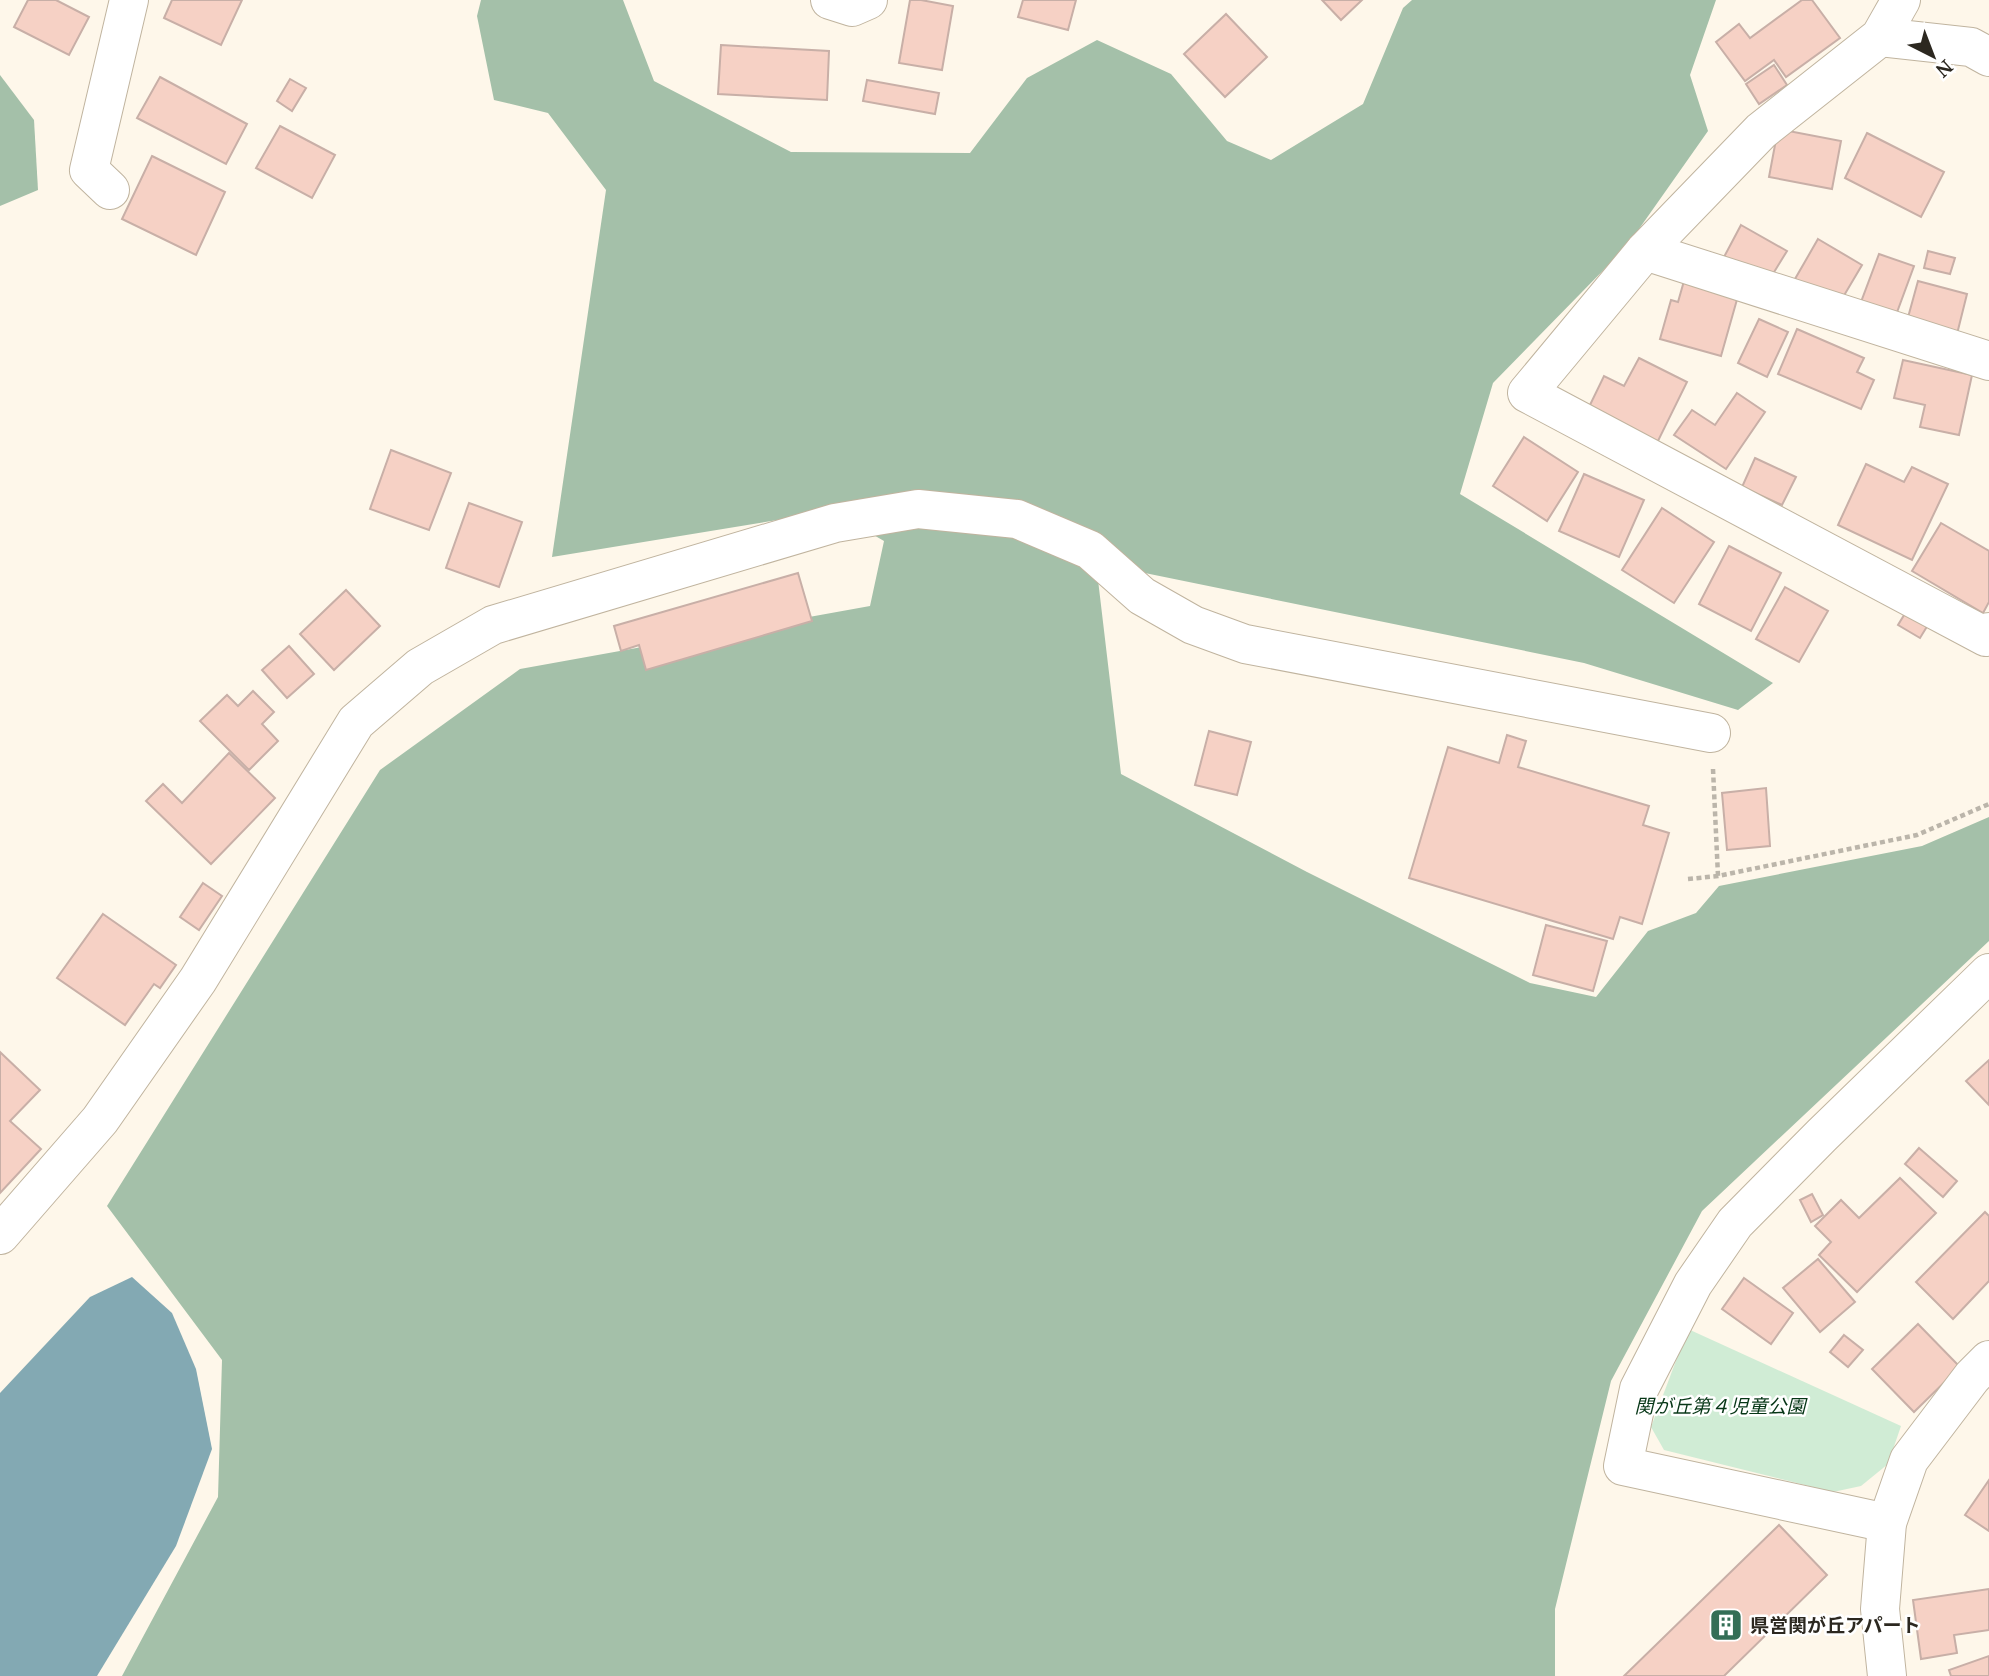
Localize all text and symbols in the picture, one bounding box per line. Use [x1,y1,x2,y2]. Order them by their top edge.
north arrow [1898,21,1968,91]
text: N [1930,54,1959,83]
park label: 関が丘第４児童公園 [1634,1393,1808,1419]
building icon: 県営関が丘アパート [1707,1606,1745,1644]
place label: 県営関が丘アパート [1750,1612,1921,1638]

